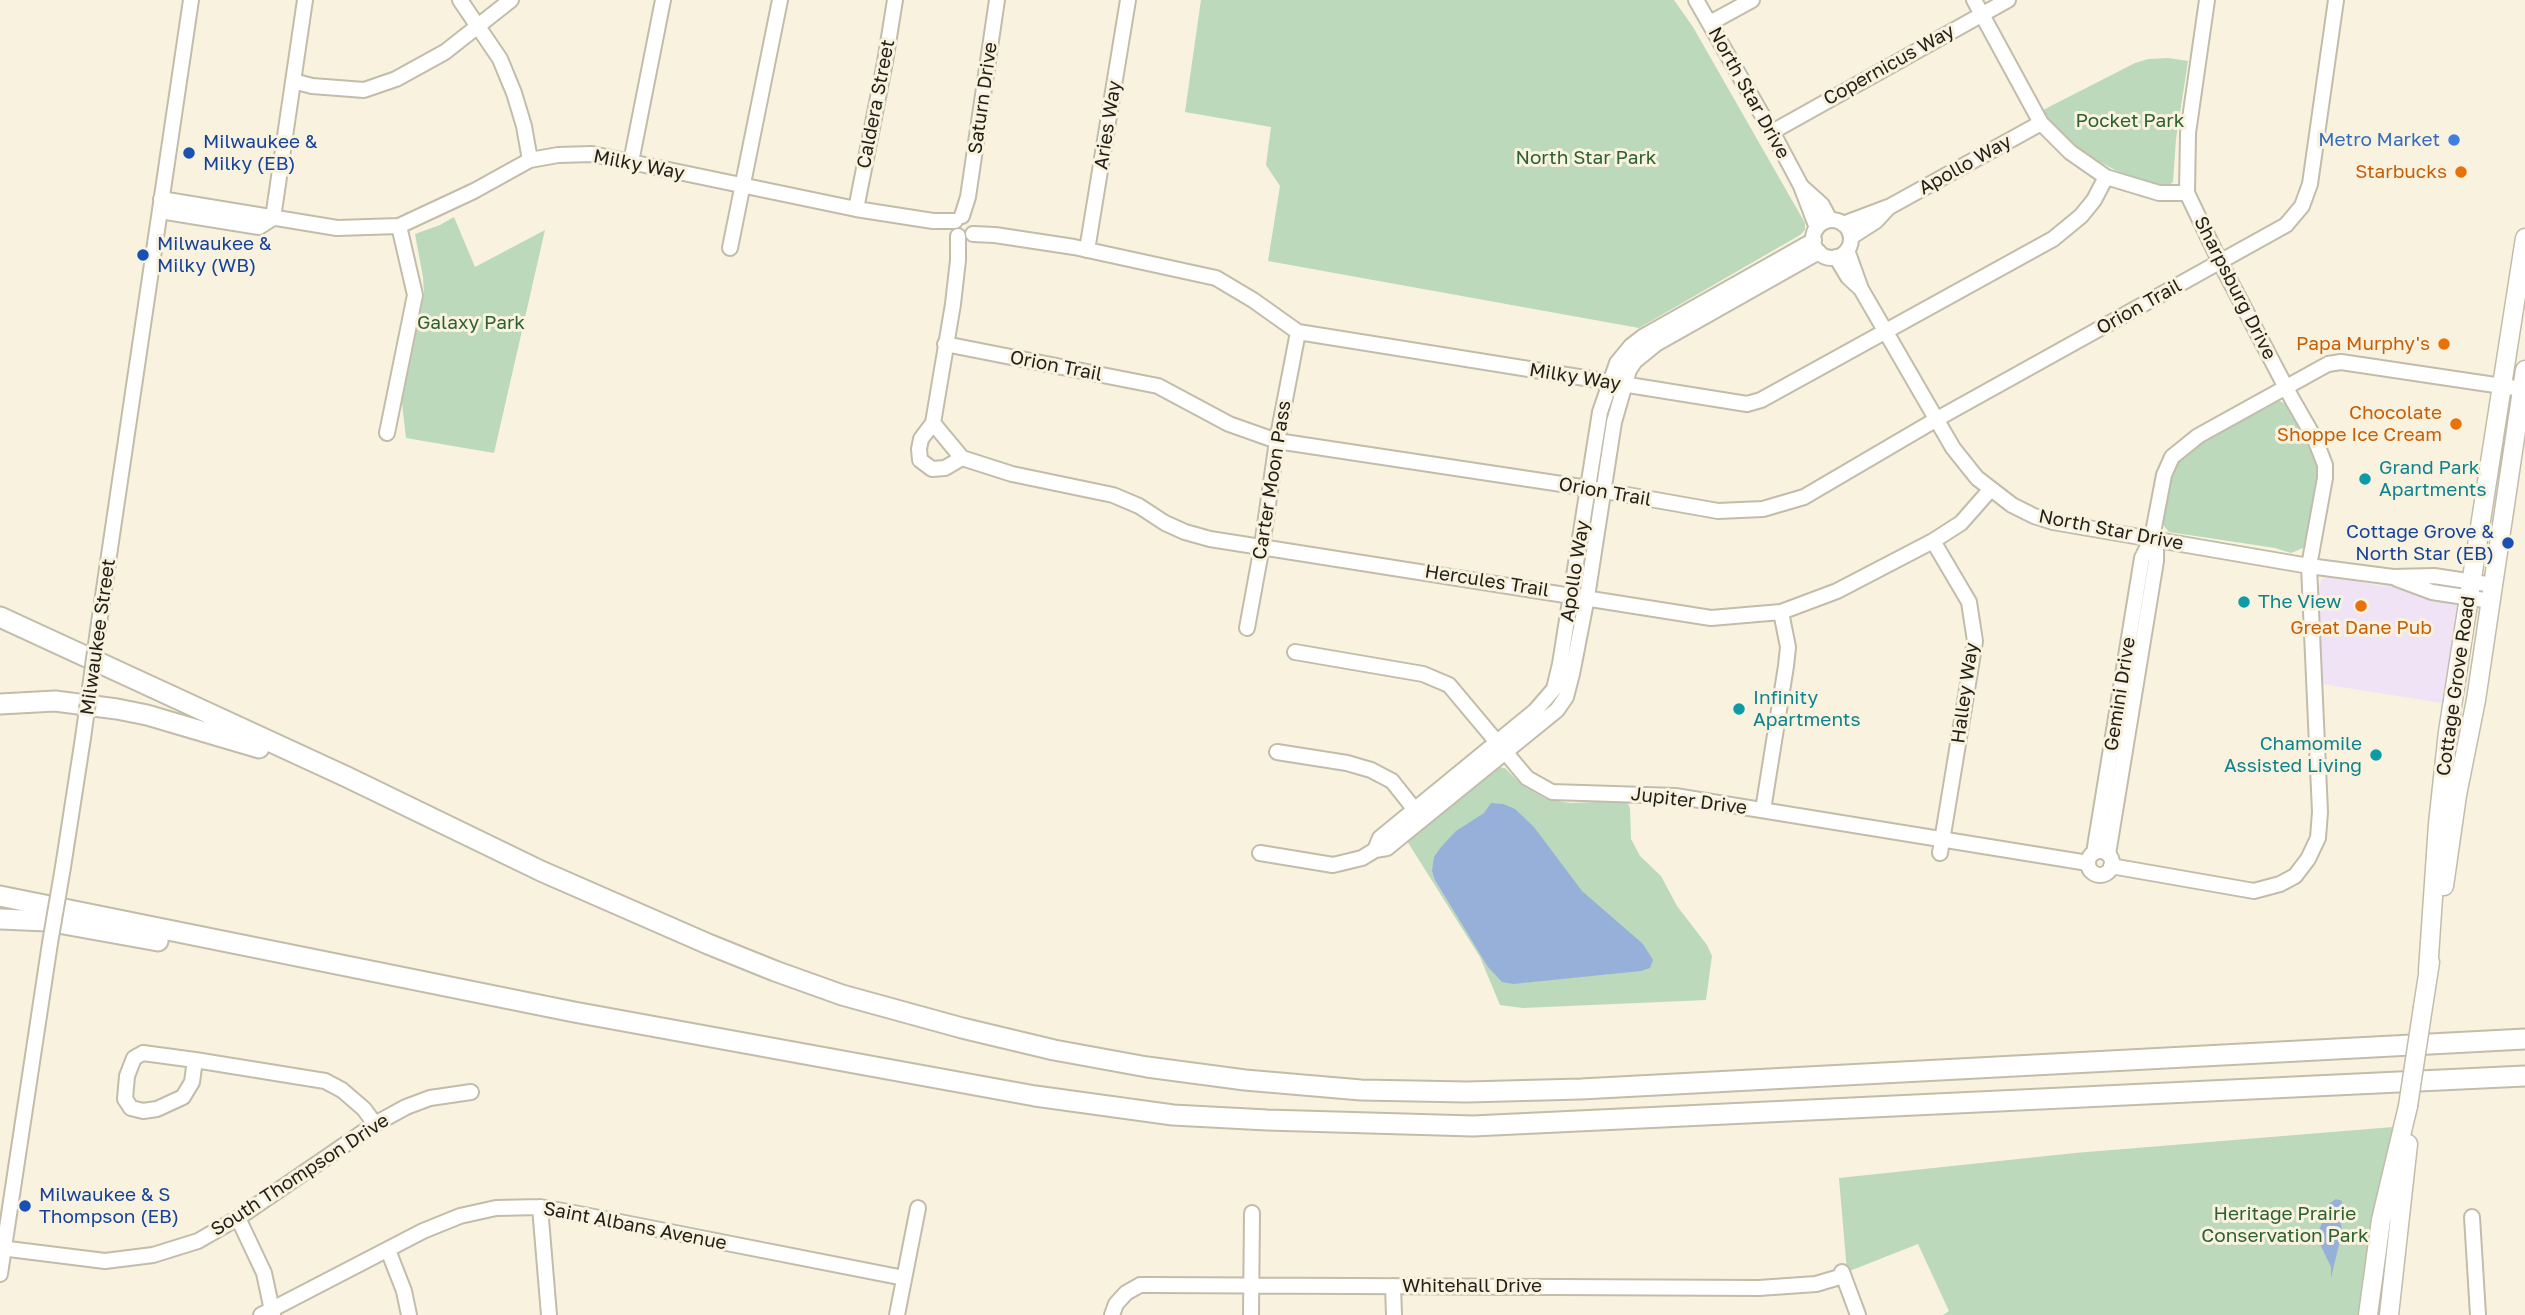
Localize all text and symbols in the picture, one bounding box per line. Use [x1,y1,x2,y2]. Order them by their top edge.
street label: Copernicus Way [1819,20,1959,110]
street label: North Star Drive [1703,23,1795,163]
street label: Caldera Street [852,37,900,171]
street label: Saturn Drive [964,41,1002,155]
street label: Aries Way [1090,79,1126,171]
park label: Pocket Park [2076,110,2184,132]
place label: Metro Market [2318,129,2440,151]
street label: Apollo Way [1915,130,2015,200]
place label: Milwaukee & Milky (EB) [203,131,317,175]
marker: Metro Market [2446,132,2462,148]
marker: Milwaukee & Milky (EB) [181,145,197,161]
street label: Milky Way [592,145,686,185]
park label: North Star Park [1515,147,1657,169]
place label: Starbucks [2355,161,2447,183]
marker: Starbucks [2453,164,2469,180]
street label: Sharpsburg Drive [2189,213,2281,363]
place label: Milwaukee & Milky (WB) [157,233,271,277]
marker: Milwaukee & Milky (WB) [135,247,151,263]
street label: Orion Trail [2093,274,2185,340]
park label: Galaxy Park [417,312,525,334]
place label: Papa Murphy's [2296,333,2430,355]
marker: Papa Murphy's [2436,336,2452,352]
street label: Orion Trail [1008,346,1104,386]
street label: Milky Way [1528,359,1622,395]
street label: Carter Moon Pass [1248,399,1296,561]
place label: Chocolate Shoppe Ice Cream [2277,402,2442,446]
marker: Chocolate Shoppe Ice Cream [2448,416,2464,432]
place label: Grand Park Apartments [2379,457,2487,501]
marker: Grand Park Apartments [2357,471,2373,487]
street label: Orion Trail [1557,473,1653,511]
street label: North Star Drive [2037,505,2185,555]
street label: Apollo Way [1556,519,1594,623]
place label: Cottage Grove & North Star (EB) [2346,521,2494,565]
marker: Cottage Grove & North Star (EB) [2500,535,2516,551]
street label: Milwaukee Street [76,557,120,717]
street label: Hercules Trail [1423,560,1551,602]
place label: The View [2258,591,2341,613]
marker: The View [2236,594,2252,610]
street label: Cottage Grove Road [2432,594,2480,778]
marker: Great Dane Pub [2353,598,2369,614]
place label: Great Dane Pub [2290,617,2432,639]
street label: Gemini Drive [2100,635,2140,753]
street label: Halley Way [1947,641,1983,745]
place label: Infinity Apartments [1753,687,1861,731]
marker: Infinity Apartments [1731,701,1747,717]
place label: Chamomile Assisted Living [2224,733,2362,777]
marker: Chamomile Assisted Living [2368,747,2384,763]
street label: Jupiter Drive [1630,783,1748,819]
street label: South Thompson Drive [207,1109,393,1241]
place label: Milwaukee & S Thompson (EB) [39,1184,179,1228]
street label: Saint Albans Avenue [541,1197,729,1255]
marker: Milwaukee & S Thompson (EB) [17,1198,33,1214]
park label: Heritage Prairie Conservation Park [2201,1203,2369,1247]
street label: Whitehall Drive [1402,1275,1542,1297]

